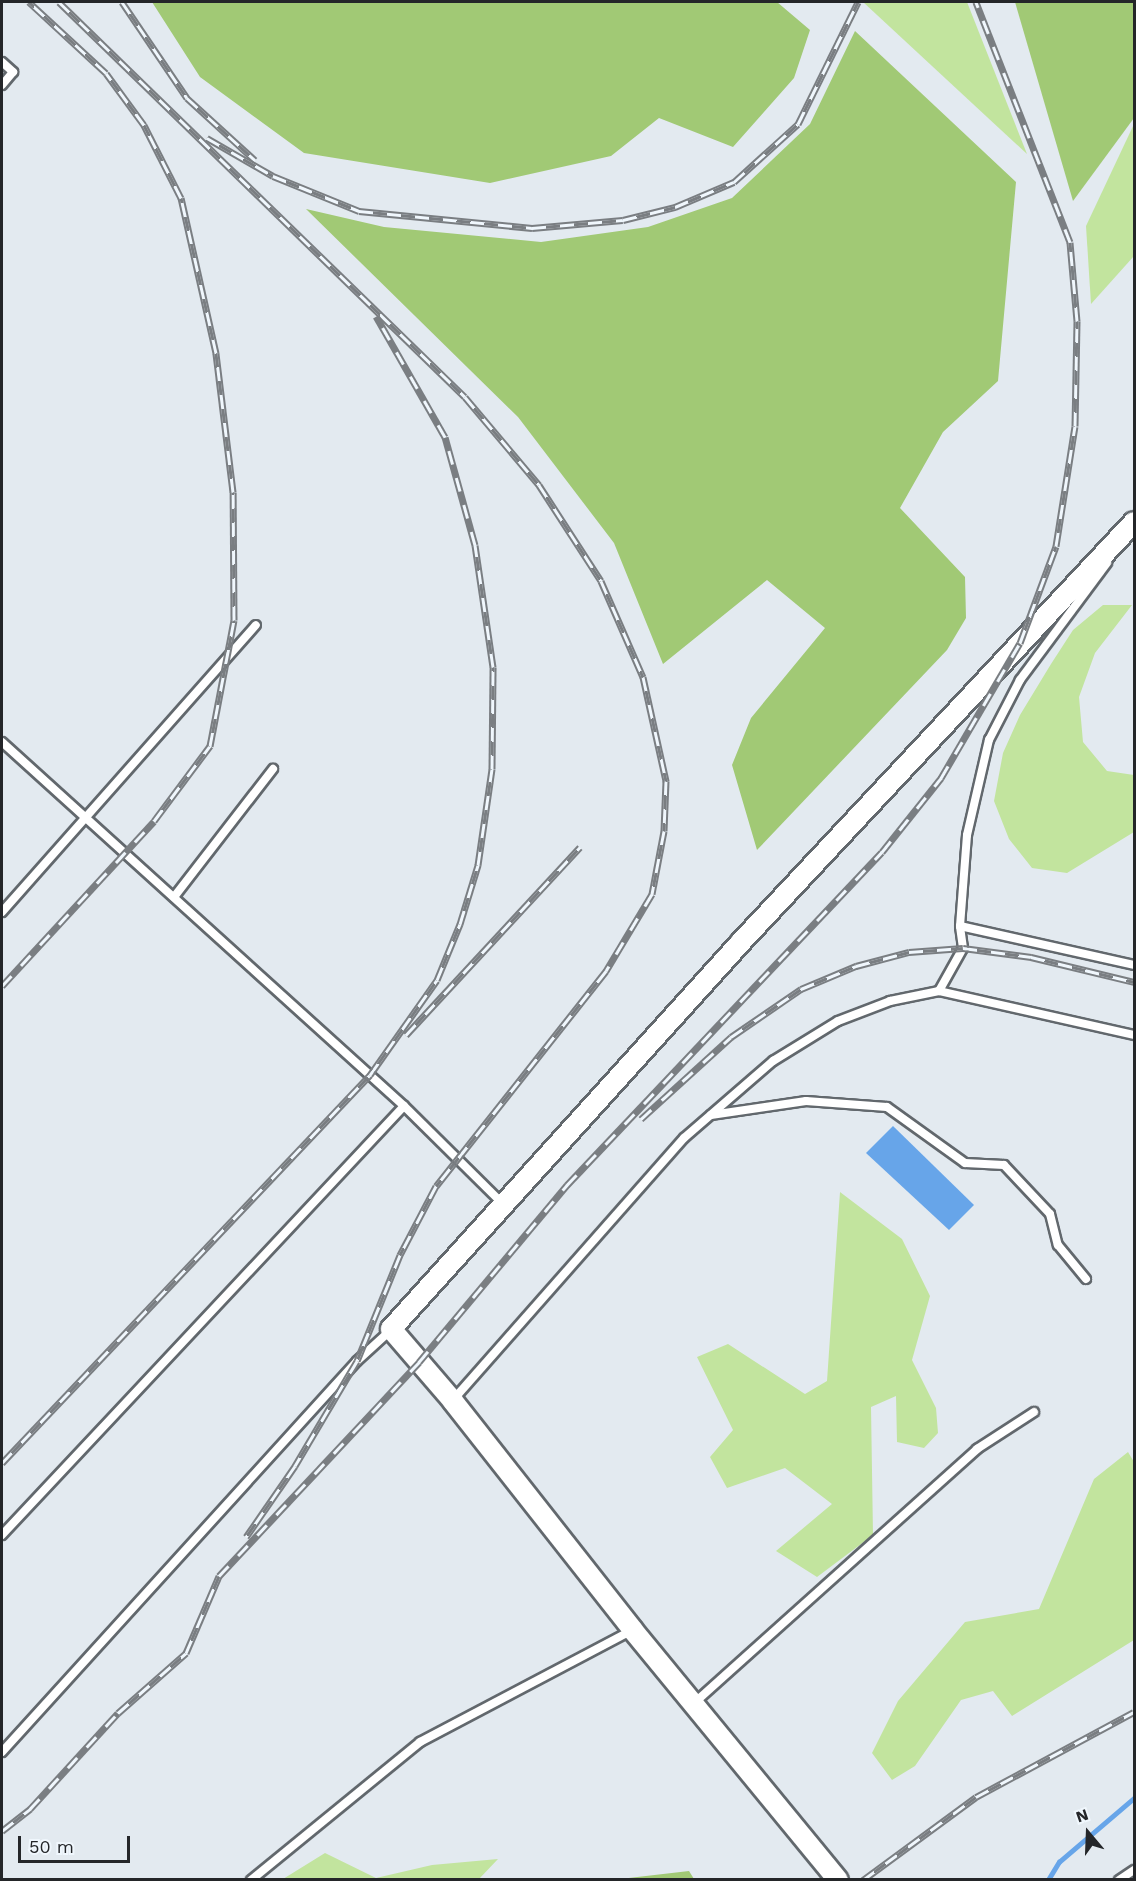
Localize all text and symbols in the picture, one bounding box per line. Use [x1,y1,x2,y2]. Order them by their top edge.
north arrow [1058,1803,1118,1863]
text: N [1073,1805,1091,1826]
scale bar [21,1824,134,1862]
text: 50 m [29,1836,74,1857]

